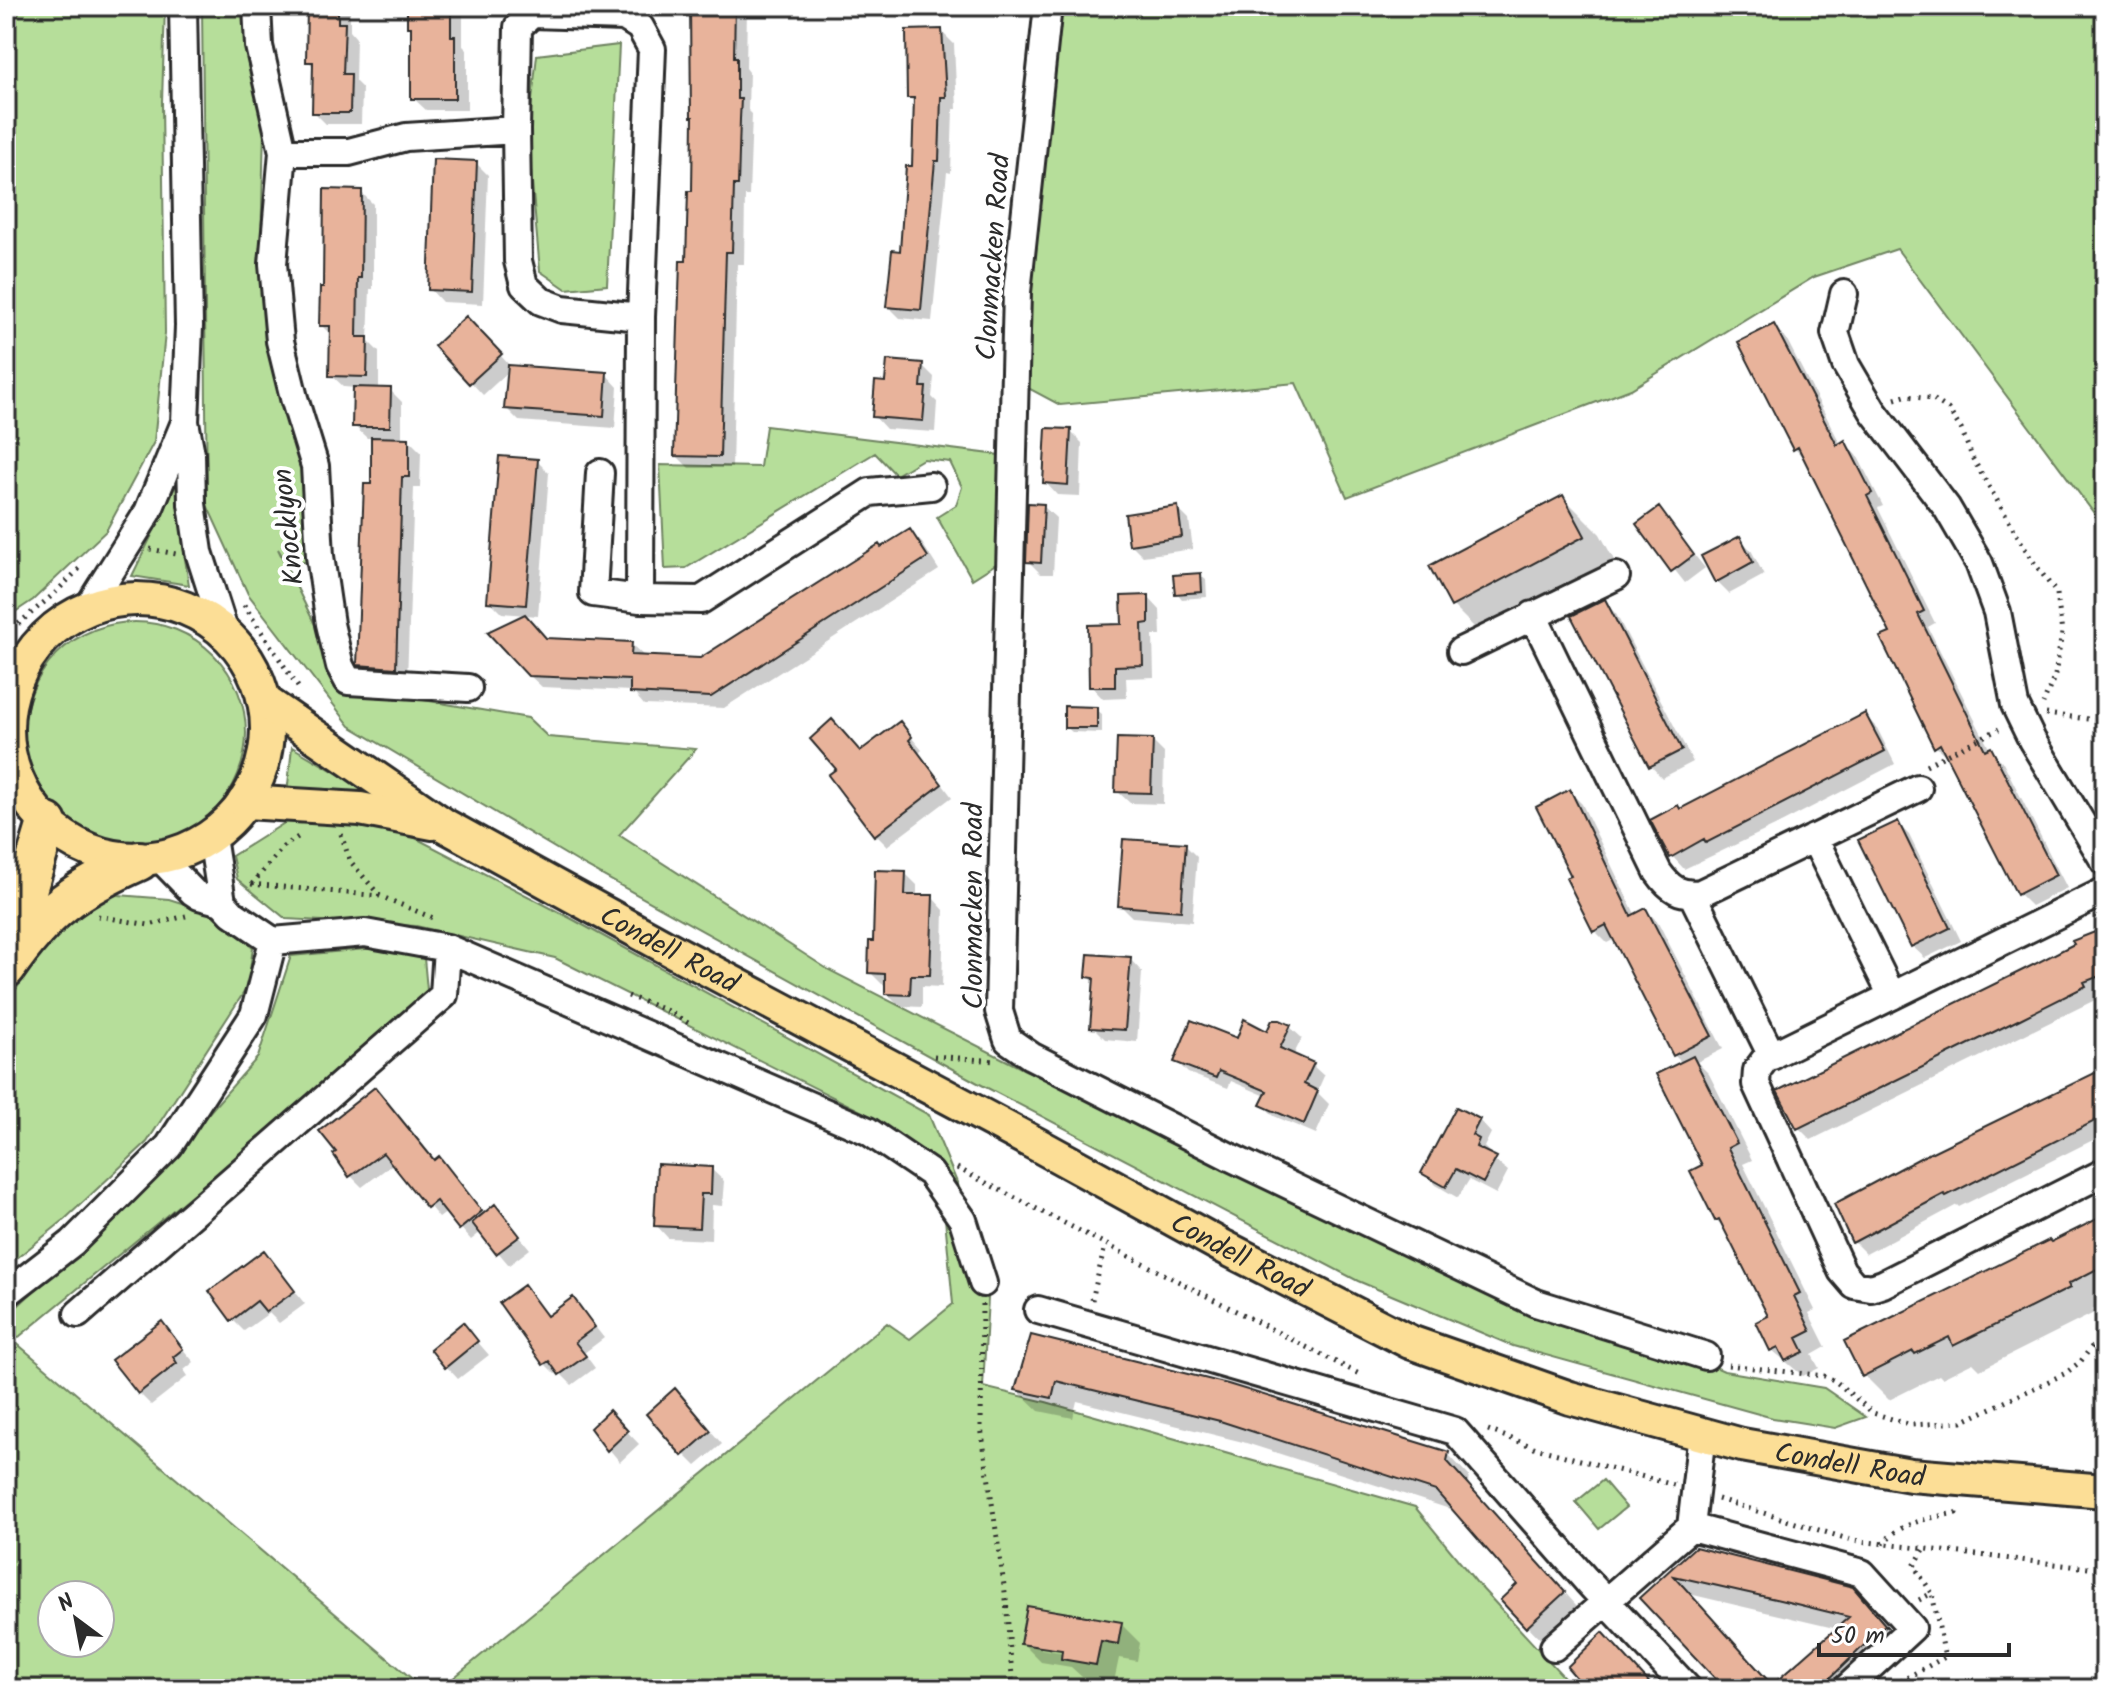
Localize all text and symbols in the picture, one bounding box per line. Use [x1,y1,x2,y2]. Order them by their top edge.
street label: Clonmacken Road [965,151,1024,362]
street label: Knocklyon [261,466,318,587]
street label: Clonmacken Road [952,801,997,1010]
street label: Condell Road [591,895,747,1007]
street label: Condell Road [1162,1202,1318,1313]
street label: Condell Road [1771,1431,1928,1501]
north arrow [36,1579,116,1659]
text: N [52,1586,82,1623]
scale bar [1819,1607,2009,1657]
text: 50 m [1831,1617,1885,1656]

